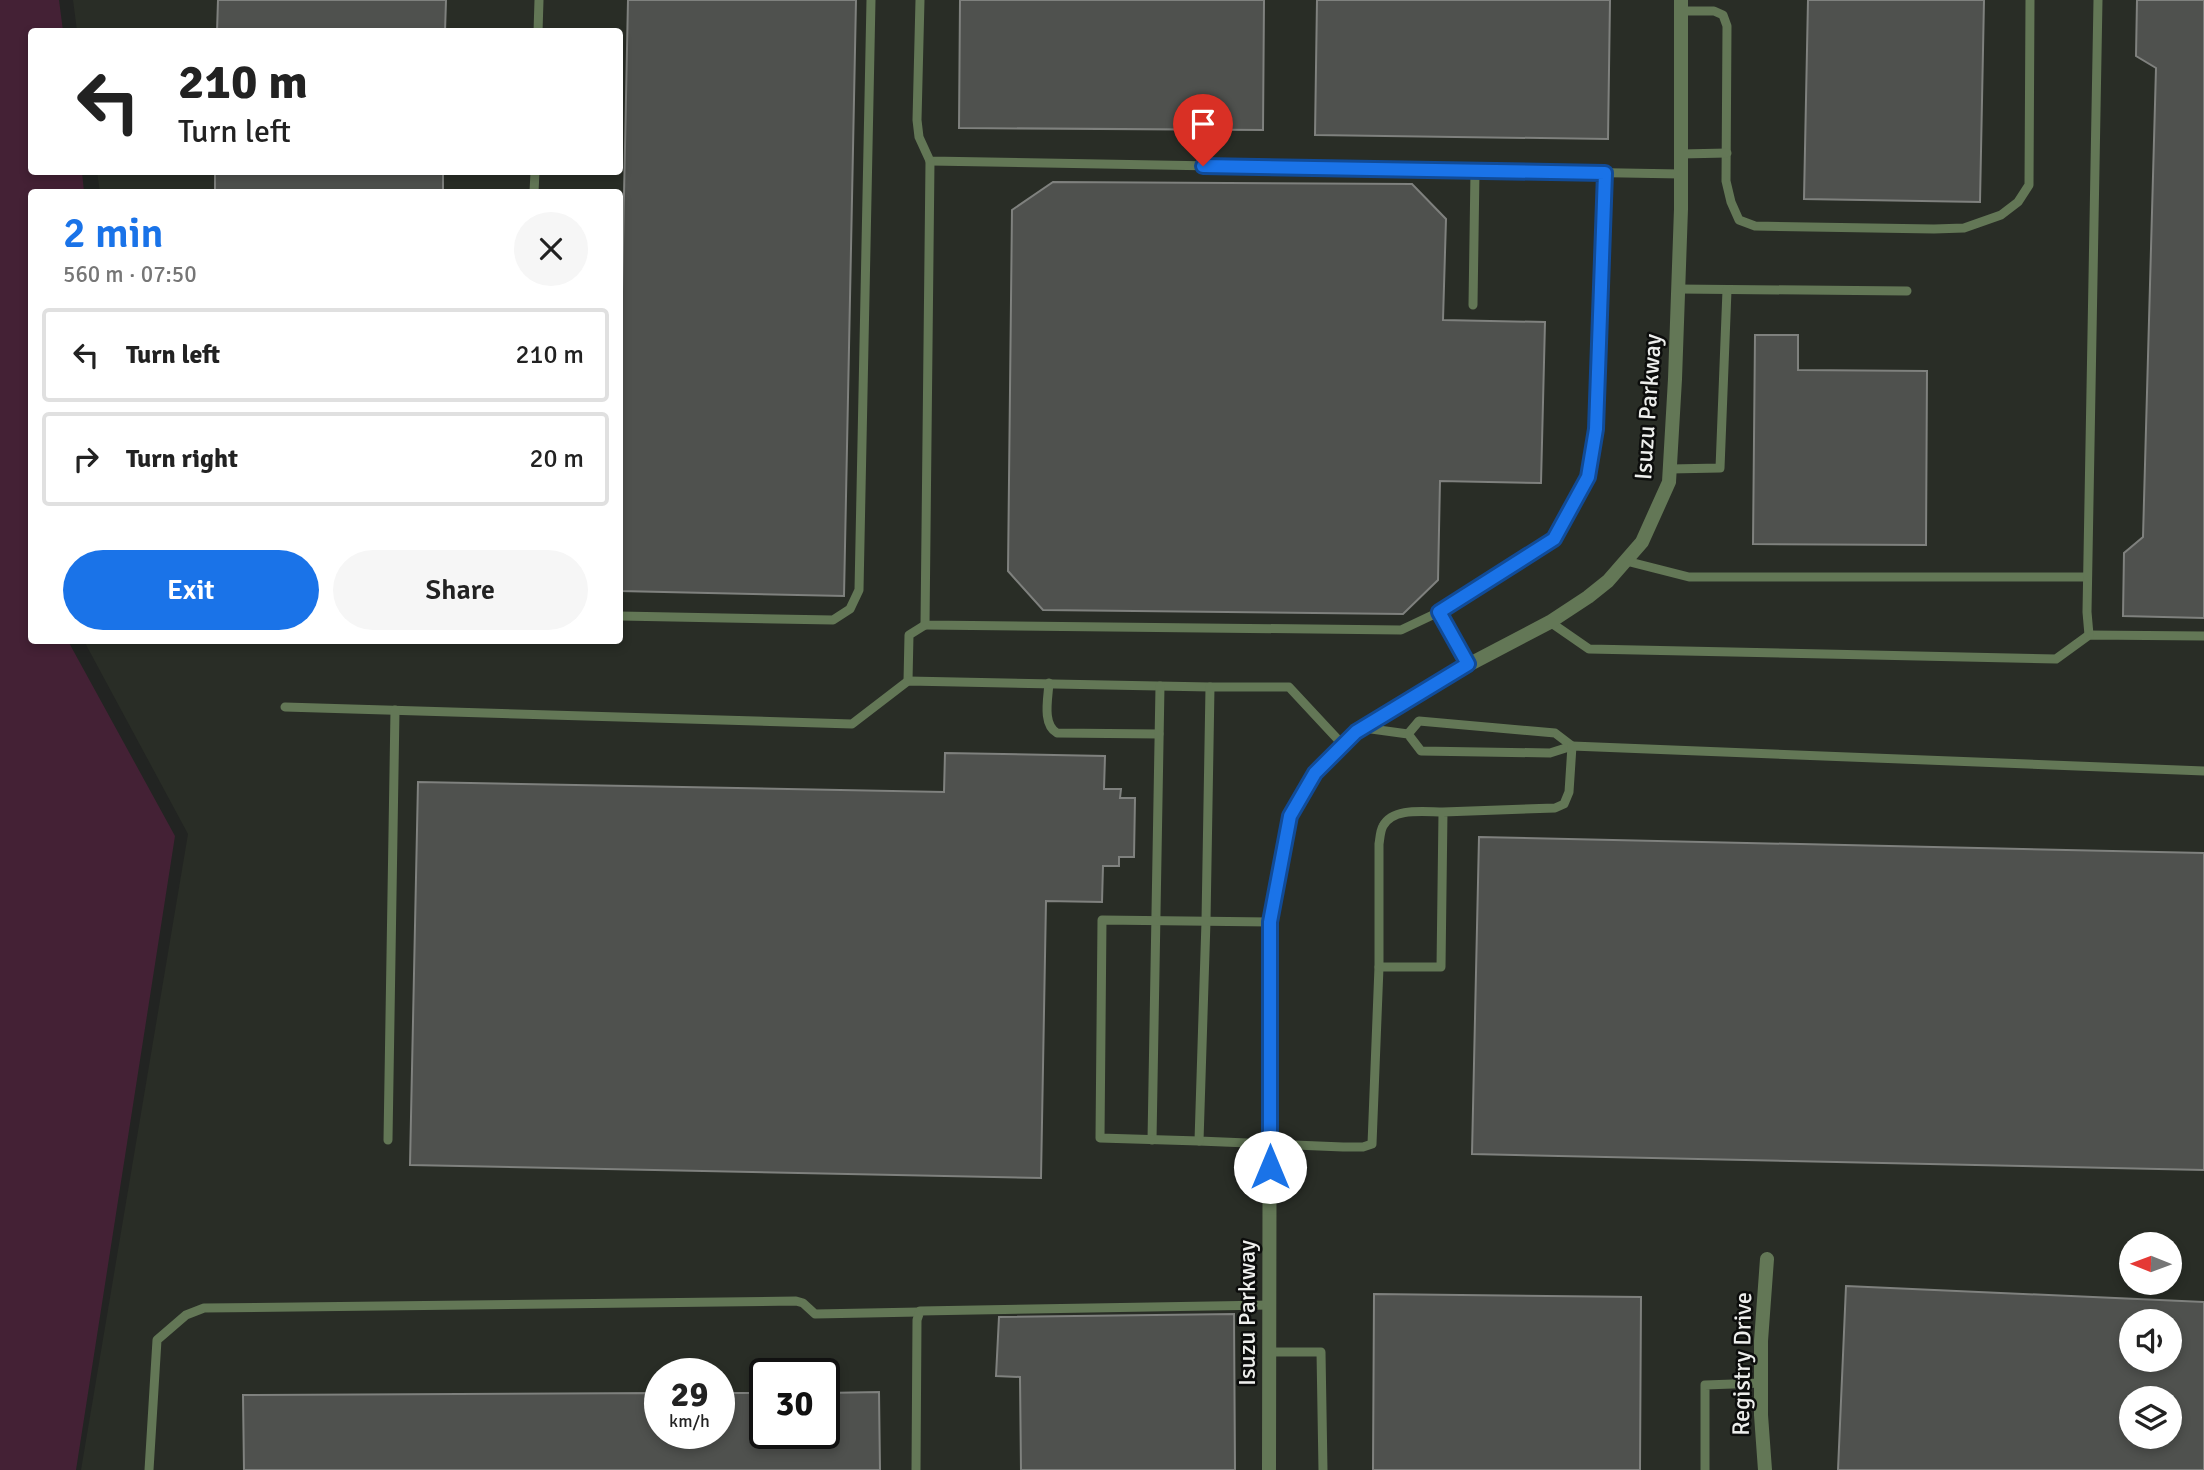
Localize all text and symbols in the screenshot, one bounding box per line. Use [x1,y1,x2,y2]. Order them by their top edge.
text: 210 m [178,52,308,112]
icon: left [63,56,154,147]
pin [1173,94,1233,166]
icon: arrive [1184,105,1222,143]
text: Turn left [178,112,291,151]
text: 2 min [63,208,164,259]
button: close [514,212,588,286]
text: 560 m · 07:50 [63,260,197,289]
street label: Isuzu Parkway [1628,333,1668,481]
icon: left [67,336,105,374]
text: Turn left [126,339,220,371]
text: 210 m [515,339,584,371]
icon: right [67,440,105,478]
text: Turn right [126,443,238,475]
text: 20 m [529,443,584,475]
button: Exit [63,550,319,630]
button: Share [333,550,588,630]
position arrow [1233,1130,1307,1204]
north arrow [2119,1232,2182,1295]
map controls [2119,1232,2182,1449]
street label: Isuzu Parkway [1232,1240,1262,1386]
street label: Registry Drive [1726,1292,1758,1436]
button: sound [2119,1309,2182,1372]
speed limit sign: 30 [749,1358,840,1449]
text: 29 [671,1373,708,1416]
button: layers [2119,1386,2182,1449]
text: km/h [669,1410,710,1432]

